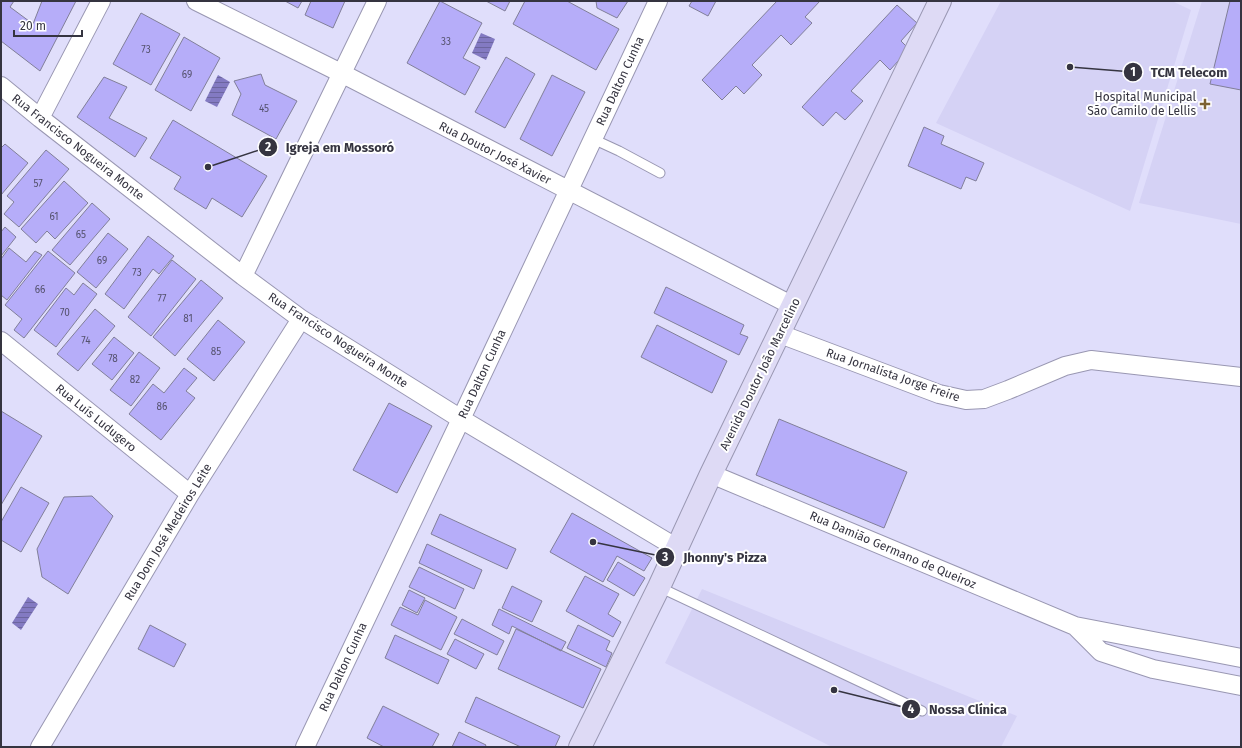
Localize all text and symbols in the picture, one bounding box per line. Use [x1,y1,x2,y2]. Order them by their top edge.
scale bar [14,12,82,38]
text: 20 m [20,19,46,33]
street label: Rua Dalton Cunha [593,34,647,128]
house number: 33 [441,36,451,48]
house number: 73 [141,44,151,56]
callout: TCM Telecom [1123,60,1235,85]
text: 1 [1130,65,1136,79]
text: TCM Telecom [1151,65,1227,80]
house number: 69 [182,69,192,81]
place label: Hospital Municipal São Camilo de Lellis [1087,90,1196,118]
street label: Rua Francisco Nogueira Monte [9,91,147,203]
marker: Hospital Municipal São Camilo de Lellis [1199,98,1211,110]
house number: 45 [259,103,269,115]
street label: Rua Doutor José Xavier [437,119,554,188]
callout: Igreja em Mossoró [258,135,402,160]
text: 2 [265,140,271,154]
text: Igreja em Mossoró [286,140,395,155]
house number: 57 [33,178,43,190]
house number: 61 [49,211,59,223]
house number: 65 [76,229,86,241]
house number: 69 [97,255,107,267]
house number: 73 [132,267,142,279]
house number: 66 [35,284,45,296]
street label: Rua Francisco Nogueira Monte [265,290,411,390]
house number: 77 [158,293,167,305]
street label: Avenida Doutor João Marcelino [717,296,803,452]
house number: 70 [60,307,70,319]
house number: 81 [183,313,193,325]
street label: Rua Dalton Cunha [455,327,509,421]
house number: 74 [81,335,91,347]
house number: 85 [211,346,221,358]
street label: Rua Jornalista Jorge Freire [824,346,962,404]
house number: 78 [108,353,118,365]
house number: 82 [130,374,140,386]
street label: Rua Luís Ludugero [53,381,139,455]
house number: 86 [157,401,167,413]
street label: Rua Dom José Medeiros Leite [121,461,215,603]
street label: Rua Damião Germano de Queiroz [808,508,978,592]
callout: Jhonny's Pizza [655,545,775,570]
text: 3 [661,550,668,564]
text: Jhonny's Pizza [682,550,767,565]
street label: Rua Dalton Cunha [316,620,370,714]
callout: Nossa Clínica [901,697,1015,722]
text: 4 [908,702,915,716]
text: Nossa Clínica [929,702,1007,717]

